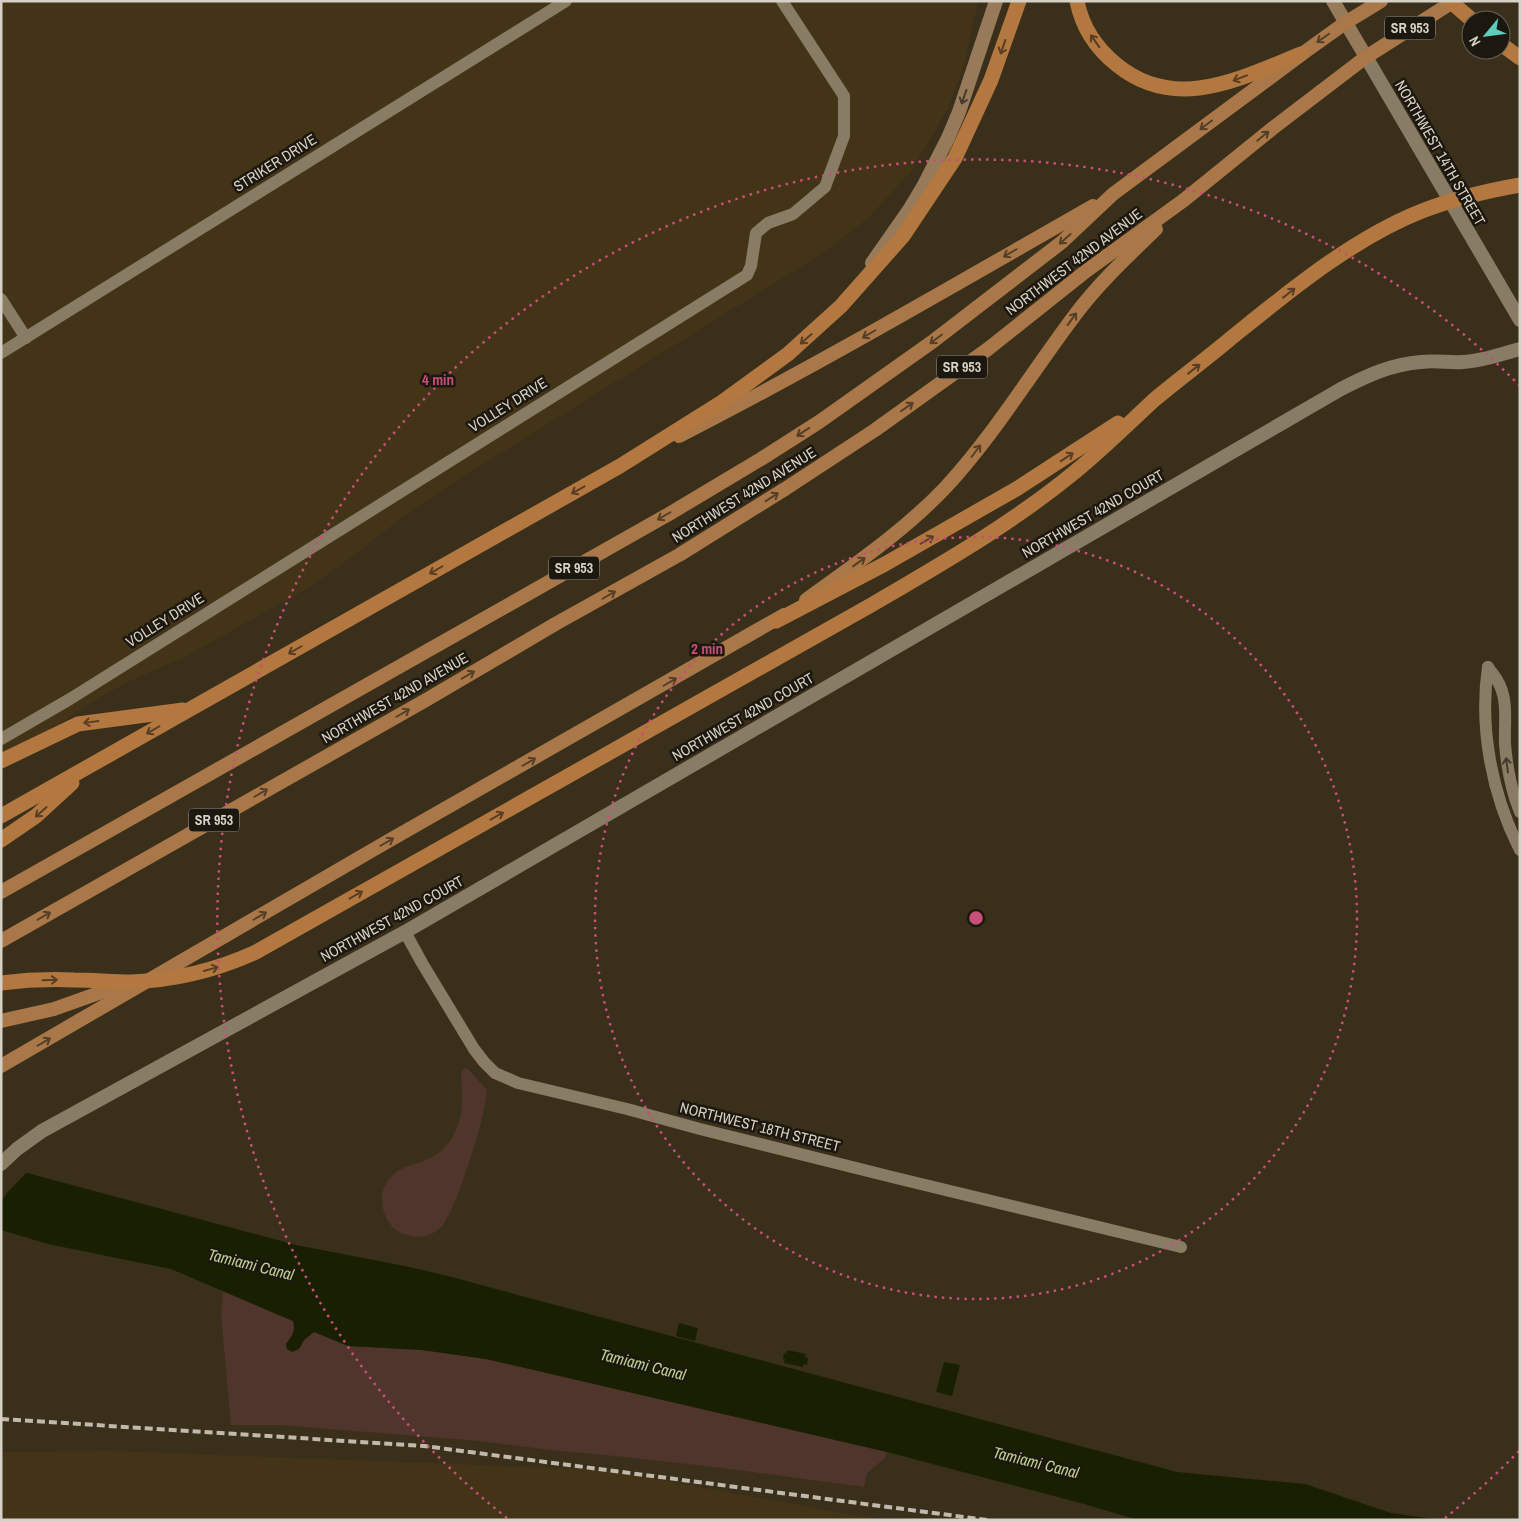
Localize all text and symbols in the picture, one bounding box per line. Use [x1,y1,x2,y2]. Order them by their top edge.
north arrow [1461,10,1511,60]
road number: SR 953 [1385,16,1435,40]
one-way arrow [1316,33,1330,43]
text: N [1465,33,1485,49]
one-way arrow [1090,35,1100,49]
one-way arrow [997,39,1007,55]
one-way arrow [1233,74,1248,84]
street label: NORTHWEST 14TH STREET [1390,76,1491,230]
one-way arrow [959,89,968,104]
one-way arrow [1199,120,1213,130]
street label: STRIKER DRIVE [229,129,320,196]
one-way arrow [1256,130,1269,141]
street label: NORTHWEST 42ND AVENUE [1001,203,1146,320]
one-way arrow [1058,234,1071,245]
one-way arrow [1003,249,1018,258]
one-way arrow [1282,288,1295,299]
one-way arrow [1067,312,1077,326]
one-way arrow [862,329,877,339]
one-way arrow [799,333,812,345]
one-way arrow [929,334,943,344]
road number: SR 953 [937,356,987,378]
one-way arrow [1187,364,1200,375]
text: 4 min [422,369,454,390]
street label: VOLLEY DRIVE [465,372,551,437]
one-way arrow [900,402,914,412]
one-way arrow [796,427,810,437]
street label: NORTHWEST 42ND AVENUE [668,442,820,548]
one-way arrow [971,445,982,458]
one-way arrow [1059,451,1073,461]
street label: NORTHWEST 42ND COURT [1018,464,1168,563]
one-way arrow [570,485,585,495]
one-way arrow [764,492,778,502]
one-way arrow [657,511,672,521]
one-way arrow [920,534,934,544]
road number: SR 953 [549,556,599,580]
one-way arrow [852,557,866,567]
one-way arrow [429,566,444,575]
street label: VOLLEY DRIVE [122,587,208,652]
one-way arrow [601,590,616,599]
text: 2 min [691,638,723,659]
one-way arrow [287,645,302,655]
street label: NORTHWEST 42ND AVENUE [318,647,472,748]
street label: NORTHWEST 42ND COURT [668,667,818,766]
one-way arrow [460,670,474,680]
one-way arrow [662,676,676,686]
one-way arrow [395,708,410,718]
one-way arrow [83,718,99,728]
one-way arrow [147,726,161,736]
one-way arrow [521,756,535,766]
one-way arrow [1502,757,1512,773]
one-way arrow [254,788,268,798]
one-way arrow [34,806,47,818]
road number: SR 953 [189,808,239,832]
one-way arrow [490,810,504,820]
one-way arrow [380,837,395,847]
street label: NORTHWEST 42ND COURT [316,870,468,967]
one-way arrow [348,890,362,900]
centre of rings [967,909,985,927]
one-way arrow [36,911,50,921]
one-way arrow [253,911,267,921]
one-way arrow [203,963,219,973]
one-way arrow [42,975,58,985]
one-way arrow [36,1037,51,1047]
street label: NORTHWEST 18TH STREET [678,1096,843,1157]
water label: Tamiami Canal [206,1243,297,1286]
water label: Tamiami Canal [598,1343,689,1386]
water label: Tamiami Canal [991,1441,1082,1484]

